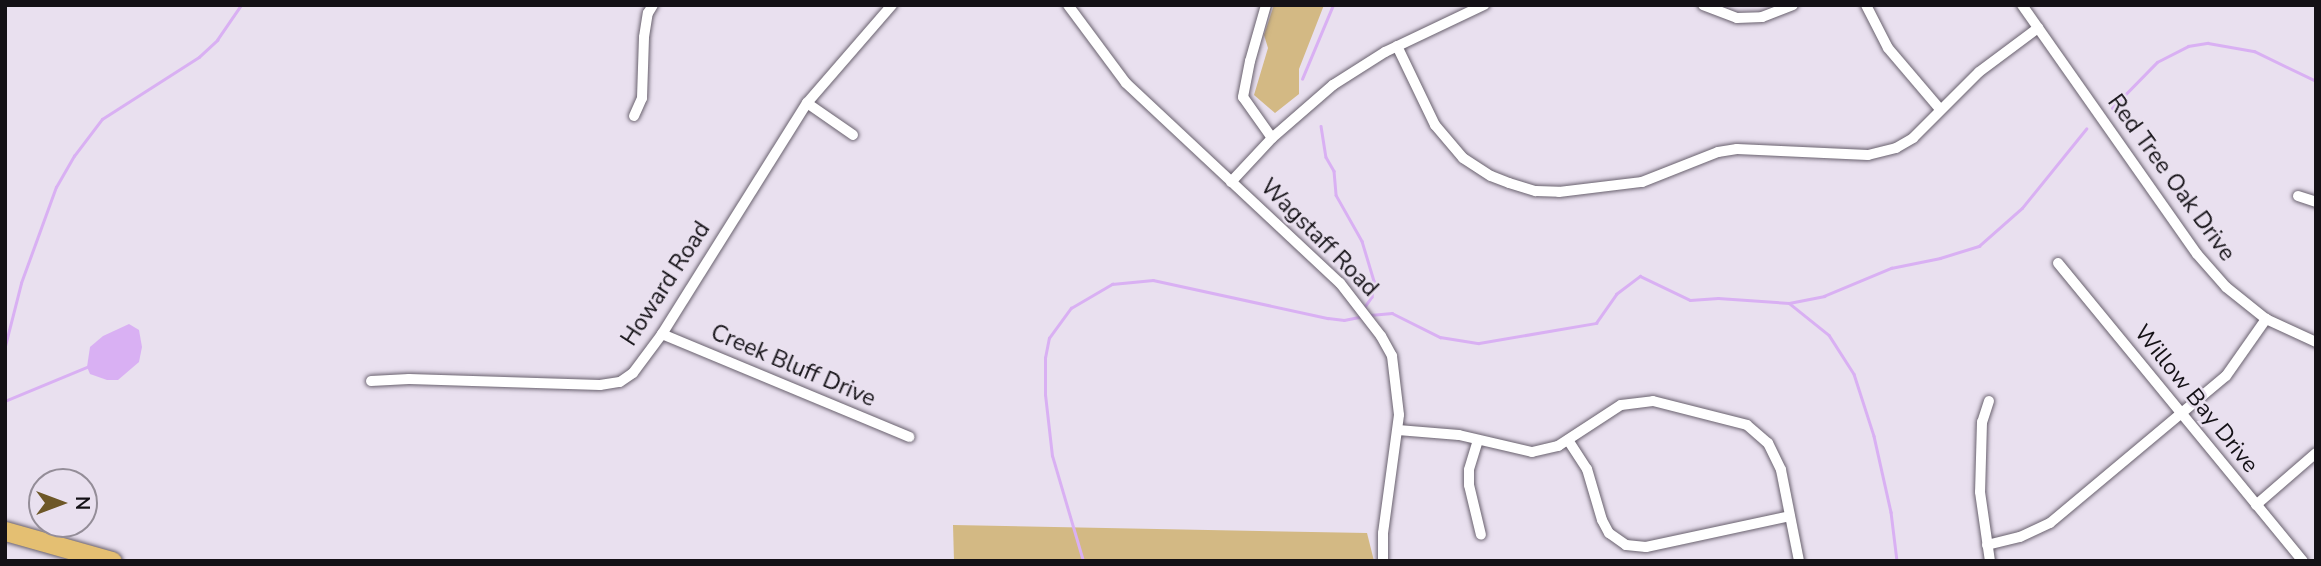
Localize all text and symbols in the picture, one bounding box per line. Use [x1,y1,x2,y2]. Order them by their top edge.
street label: Red Tree Oak Drive [2101,89,2241,267]
street label: Wagstaff Road [1254,173,1384,303]
street label: Howard Road [616,217,716,351]
street label: Creek Bluff Drive [707,319,879,413]
street label: Willow Bay Drive [2128,320,2264,478]
north arrow [28,468,98,538]
text: N [69,496,95,510]

